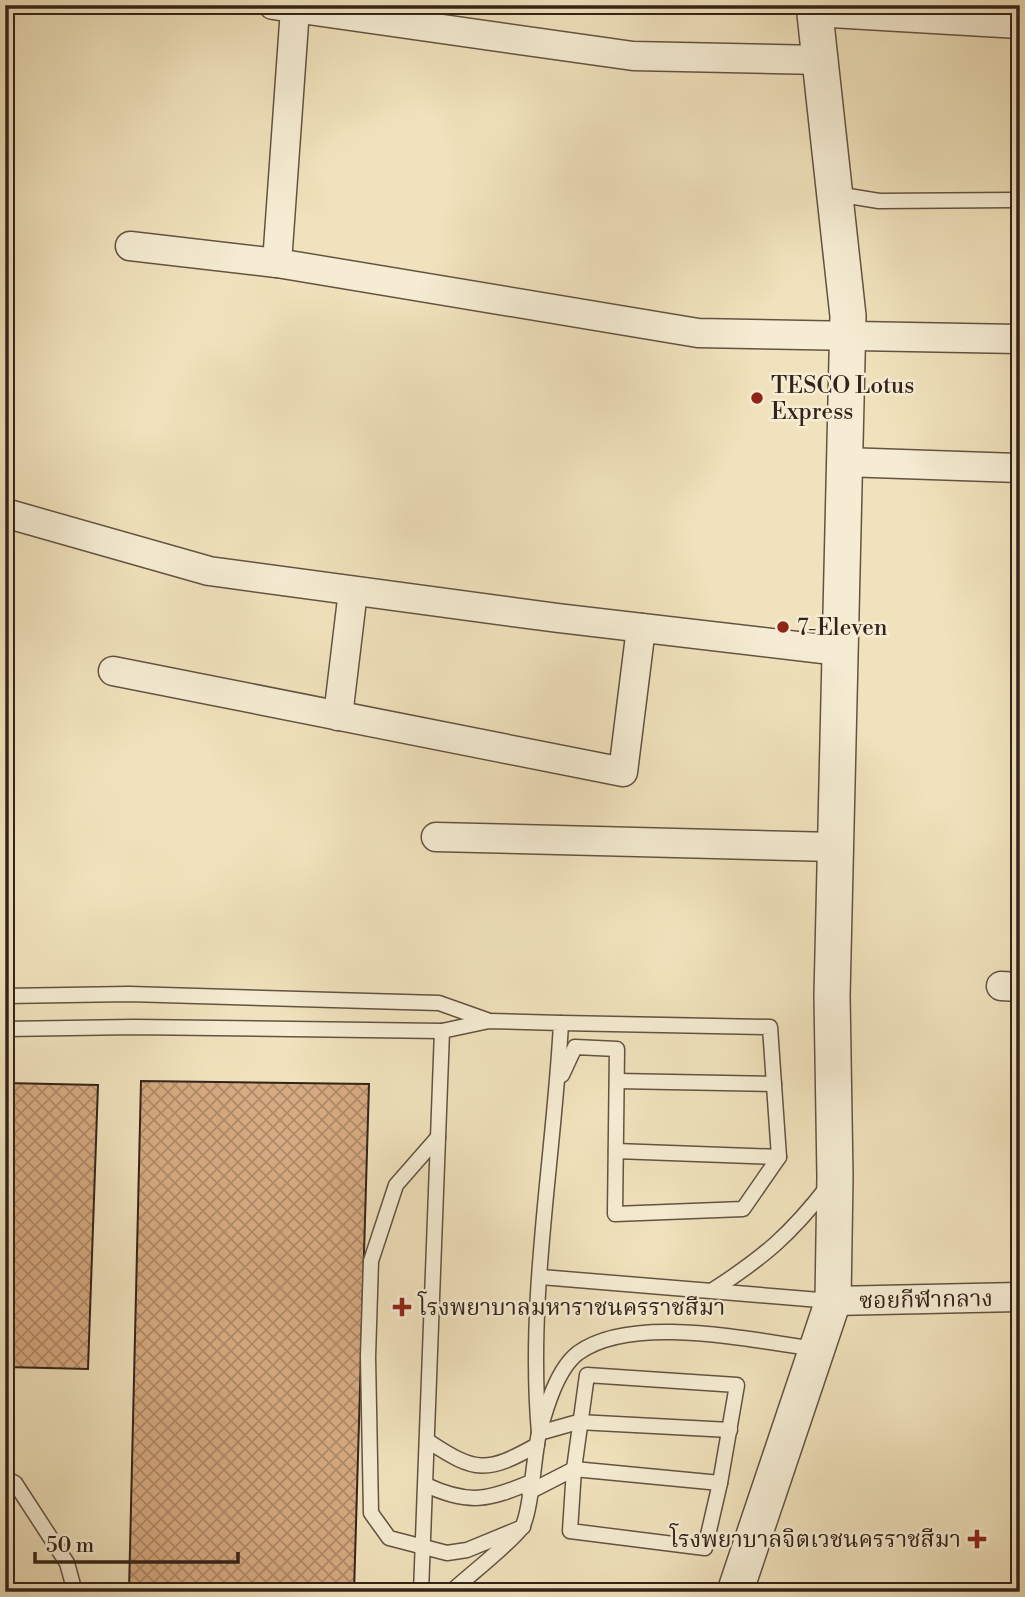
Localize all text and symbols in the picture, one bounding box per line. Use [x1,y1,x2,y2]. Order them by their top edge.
place label: TESCO Lotus Express [771,372,914,426]
marker: TESCO Lotus Express [749,390,765,406]
place label: 7-Eleven [797,614,888,642]
marker: 7-Eleven [775,619,791,635]
street label: ซอยกีฬากลาง [859,1285,993,1315]
place label: โรงพยาบาลมหาราชนครราชสีมา [417,1291,725,1322]
marker: โรงพยาบาลมหาราชนครราชสีมา [392,1297,412,1317]
scale bar [35,1520,238,1564]
place label: โรงพยาบาลจิตเวชนครราชสีมา [669,1523,961,1554]
marker: โรงพยาบาลจิตเวชนครราชสีมา [967,1529,987,1549]
text: 50 m [46,1533,94,1559]

